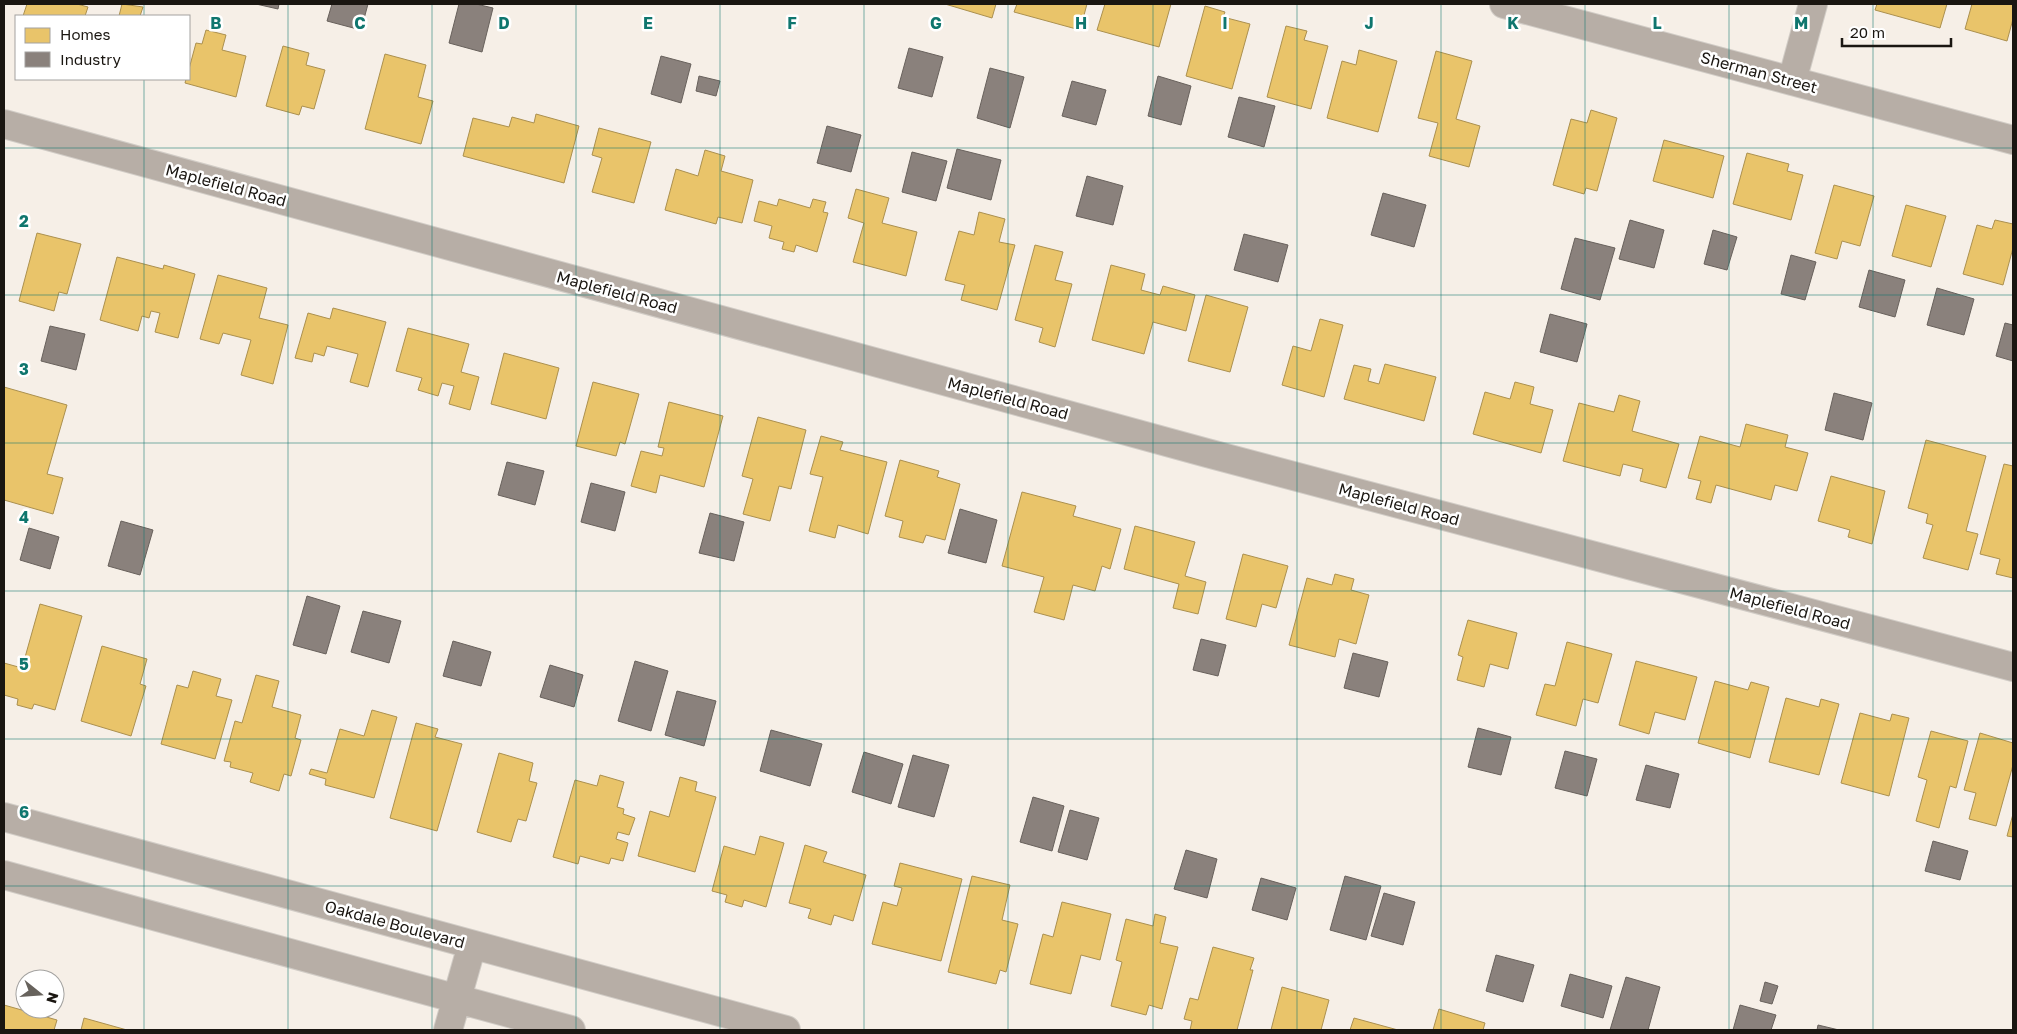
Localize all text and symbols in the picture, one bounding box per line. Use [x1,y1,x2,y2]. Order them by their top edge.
text: B [210,13,222,33]
text: C [354,13,366,33]
text: D [498,13,510,33]
text: E [643,13,653,33]
text: F [787,13,797,33]
text: G [930,13,942,33]
text: H [1075,13,1087,33]
text: I [1222,13,1228,33]
text: J [1364,13,1374,33]
text: K [1507,13,1519,33]
text: L [1652,13,1662,33]
text: M [1794,13,1808,33]
legend [15,15,190,80]
scale bar [1842,15,1951,47]
text: 20 m [1850,23,1885,41]
text: Homes [60,25,110,43]
street label: Sherman Street [1698,47,1820,97]
text: Industry [60,50,121,68]
street label: Maplefield Road [163,159,289,211]
text: 2 [19,211,29,231]
street label: Maplefield Road [554,266,680,318]
text: 3 [19,359,29,379]
street label: Maplefield Road [945,372,1071,424]
street label: Maplefield Road [1336,478,1462,530]
text: 4 [19,507,29,527]
street label: Maplefield Road [1727,582,1853,634]
text: 5 [19,654,29,674]
text: 6 [19,802,29,822]
street label: Oakdale Boulevard [323,896,467,952]
north arrow [15,969,65,1019]
text: N [43,990,63,1006]

